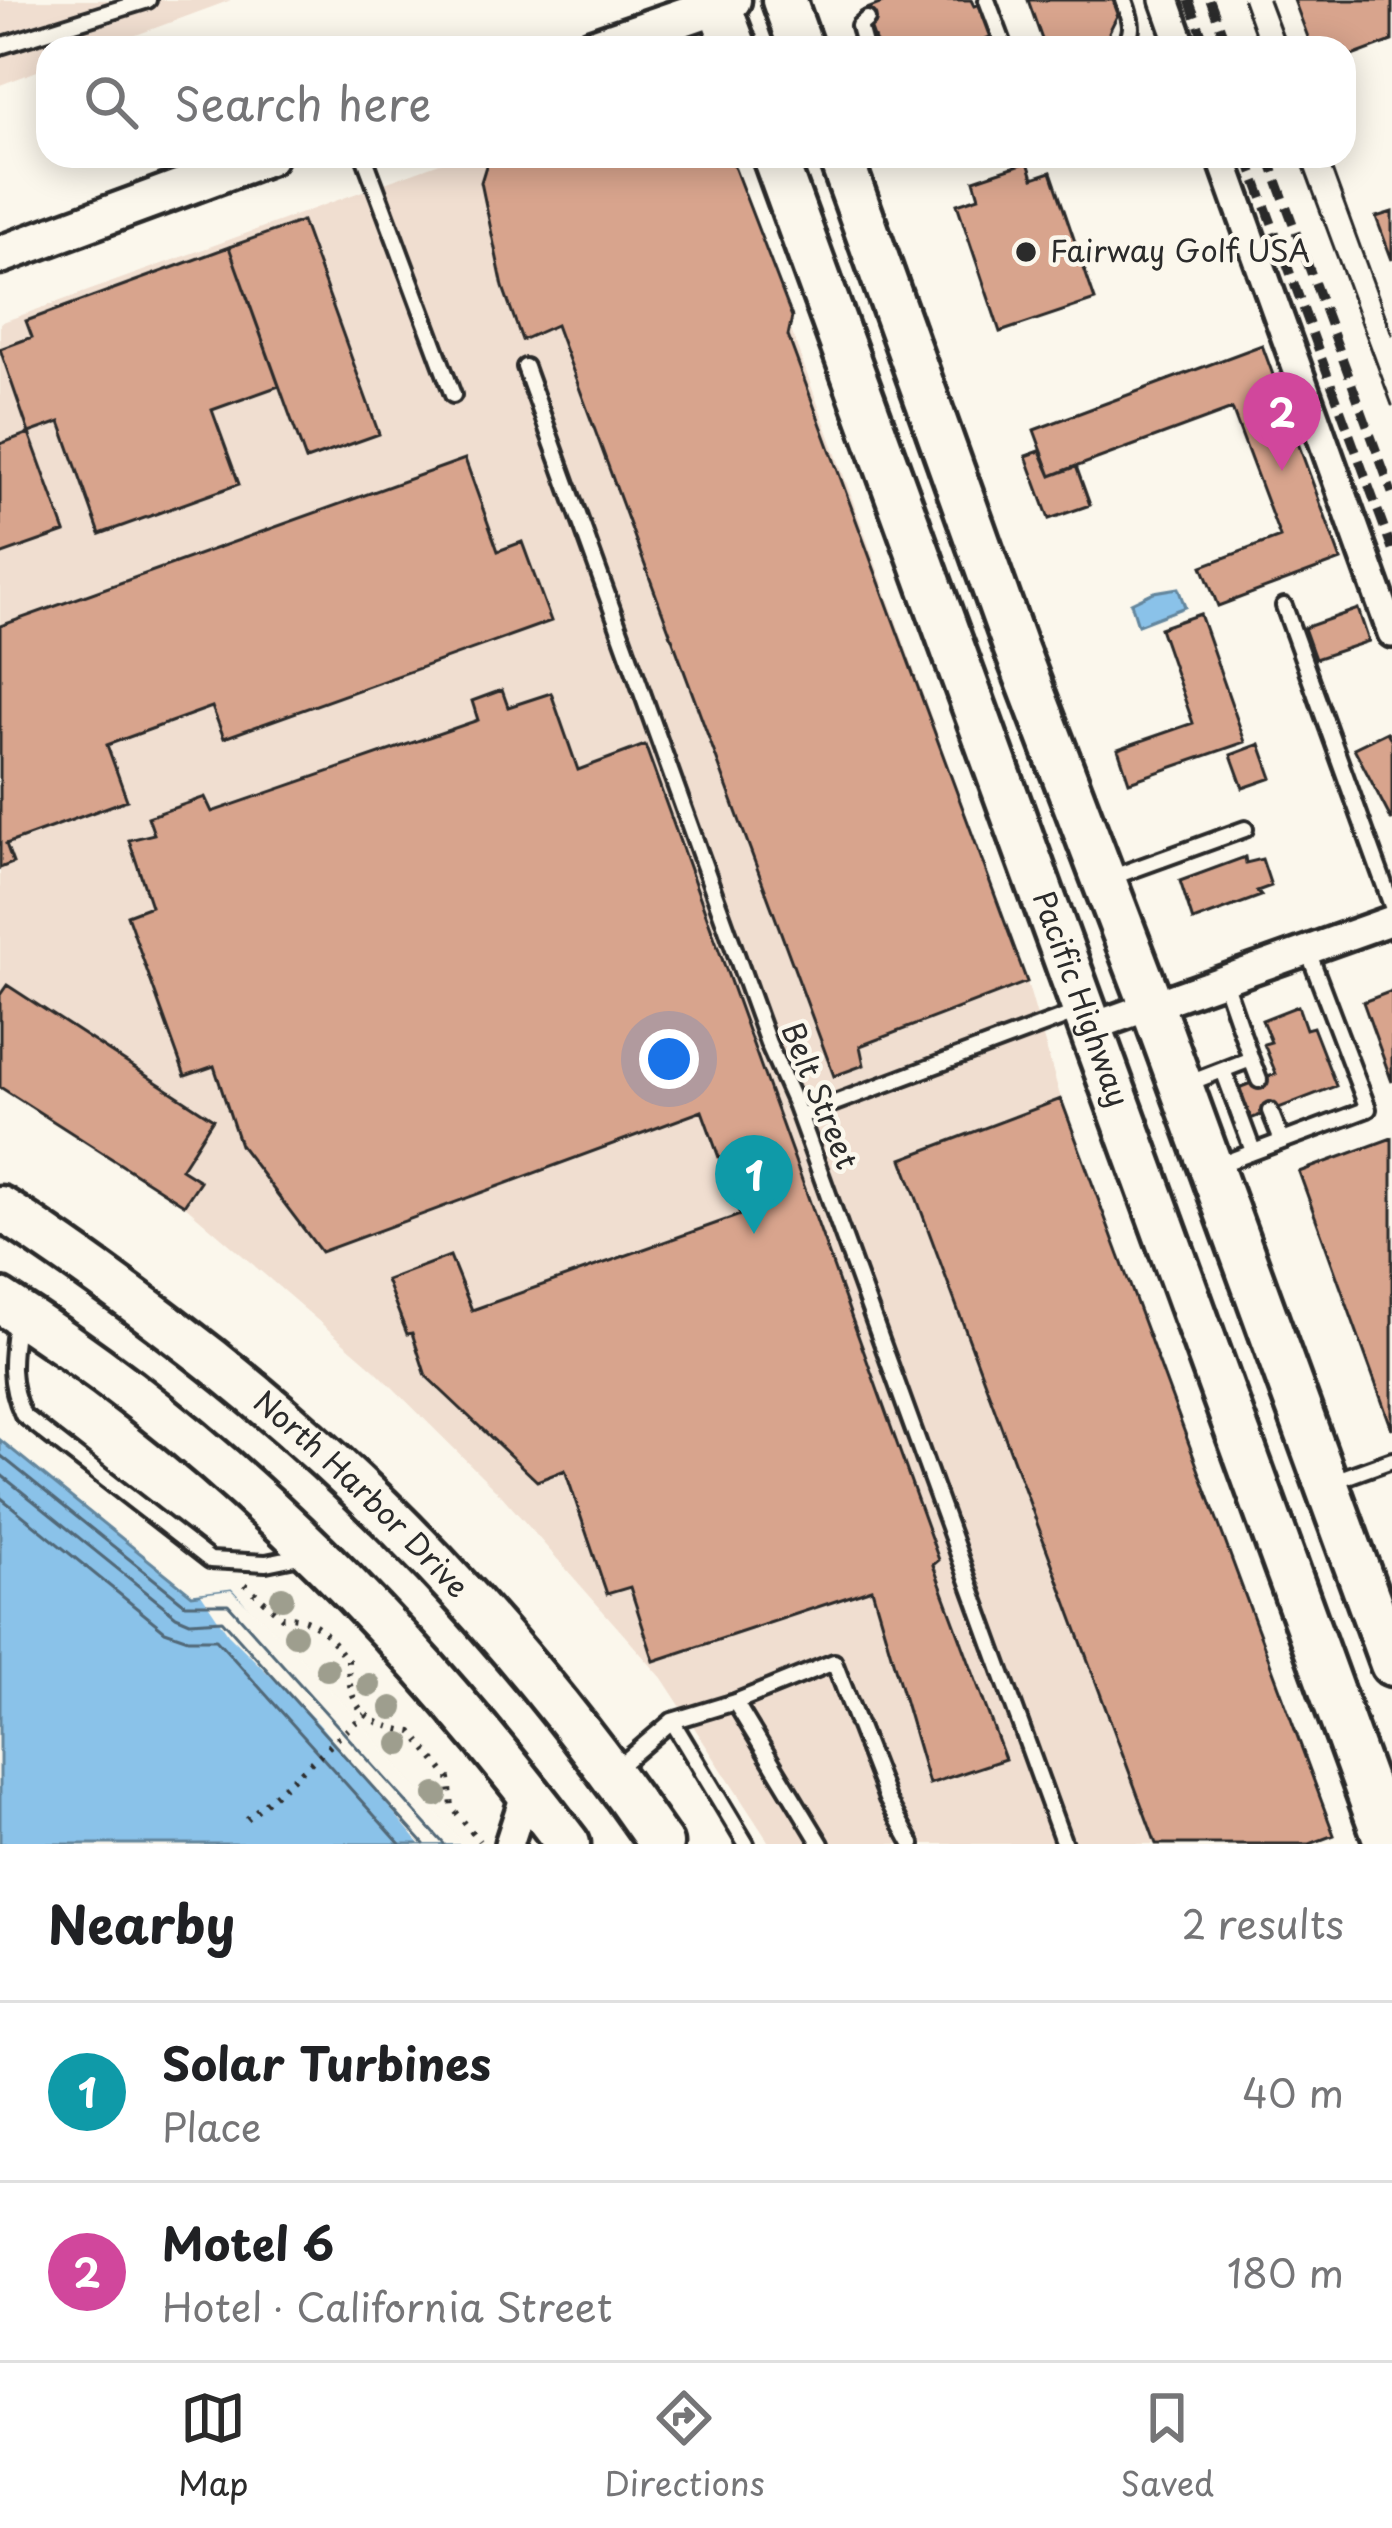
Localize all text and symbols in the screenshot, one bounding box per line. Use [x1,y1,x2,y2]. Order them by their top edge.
search box [36,36,1356,168]
text: Search here [174,68,431,136]
icon: search [78,69,144,135]
place label: Fairway Golf USA [1050,227,1310,272]
marker: Fairway Golf USA [1013,239,1039,265]
pin: 2 [1243,372,1321,471]
street label: Pacific Highway [1023,884,1142,1112]
street label: Belt Street [771,1015,871,1175]
your location [639,1029,699,1089]
pin: 1 [715,1135,793,1234]
street label: North Harbor Drive [245,1378,481,1607]
text: Nearby [48,1884,235,1961]
text: 2 results [1182,1893,1344,1952]
text: Solar Turbines [162,2028,491,2096]
text: 1 [78,2062,96,2121]
text: 40 m [1242,2062,1344,2121]
text: Place [162,2096,262,2155]
text: Motel 6 [162,2208,334,2276]
text: 2 [73,2242,101,2301]
text: 180 m [1227,2242,1344,2301]
text: Hotel · California Street [162,2276,613,2335]
tab: Map [178,2385,248,2507]
tab: Directions [604,2385,765,2507]
tab: Saved [1120,2385,1214,2507]

